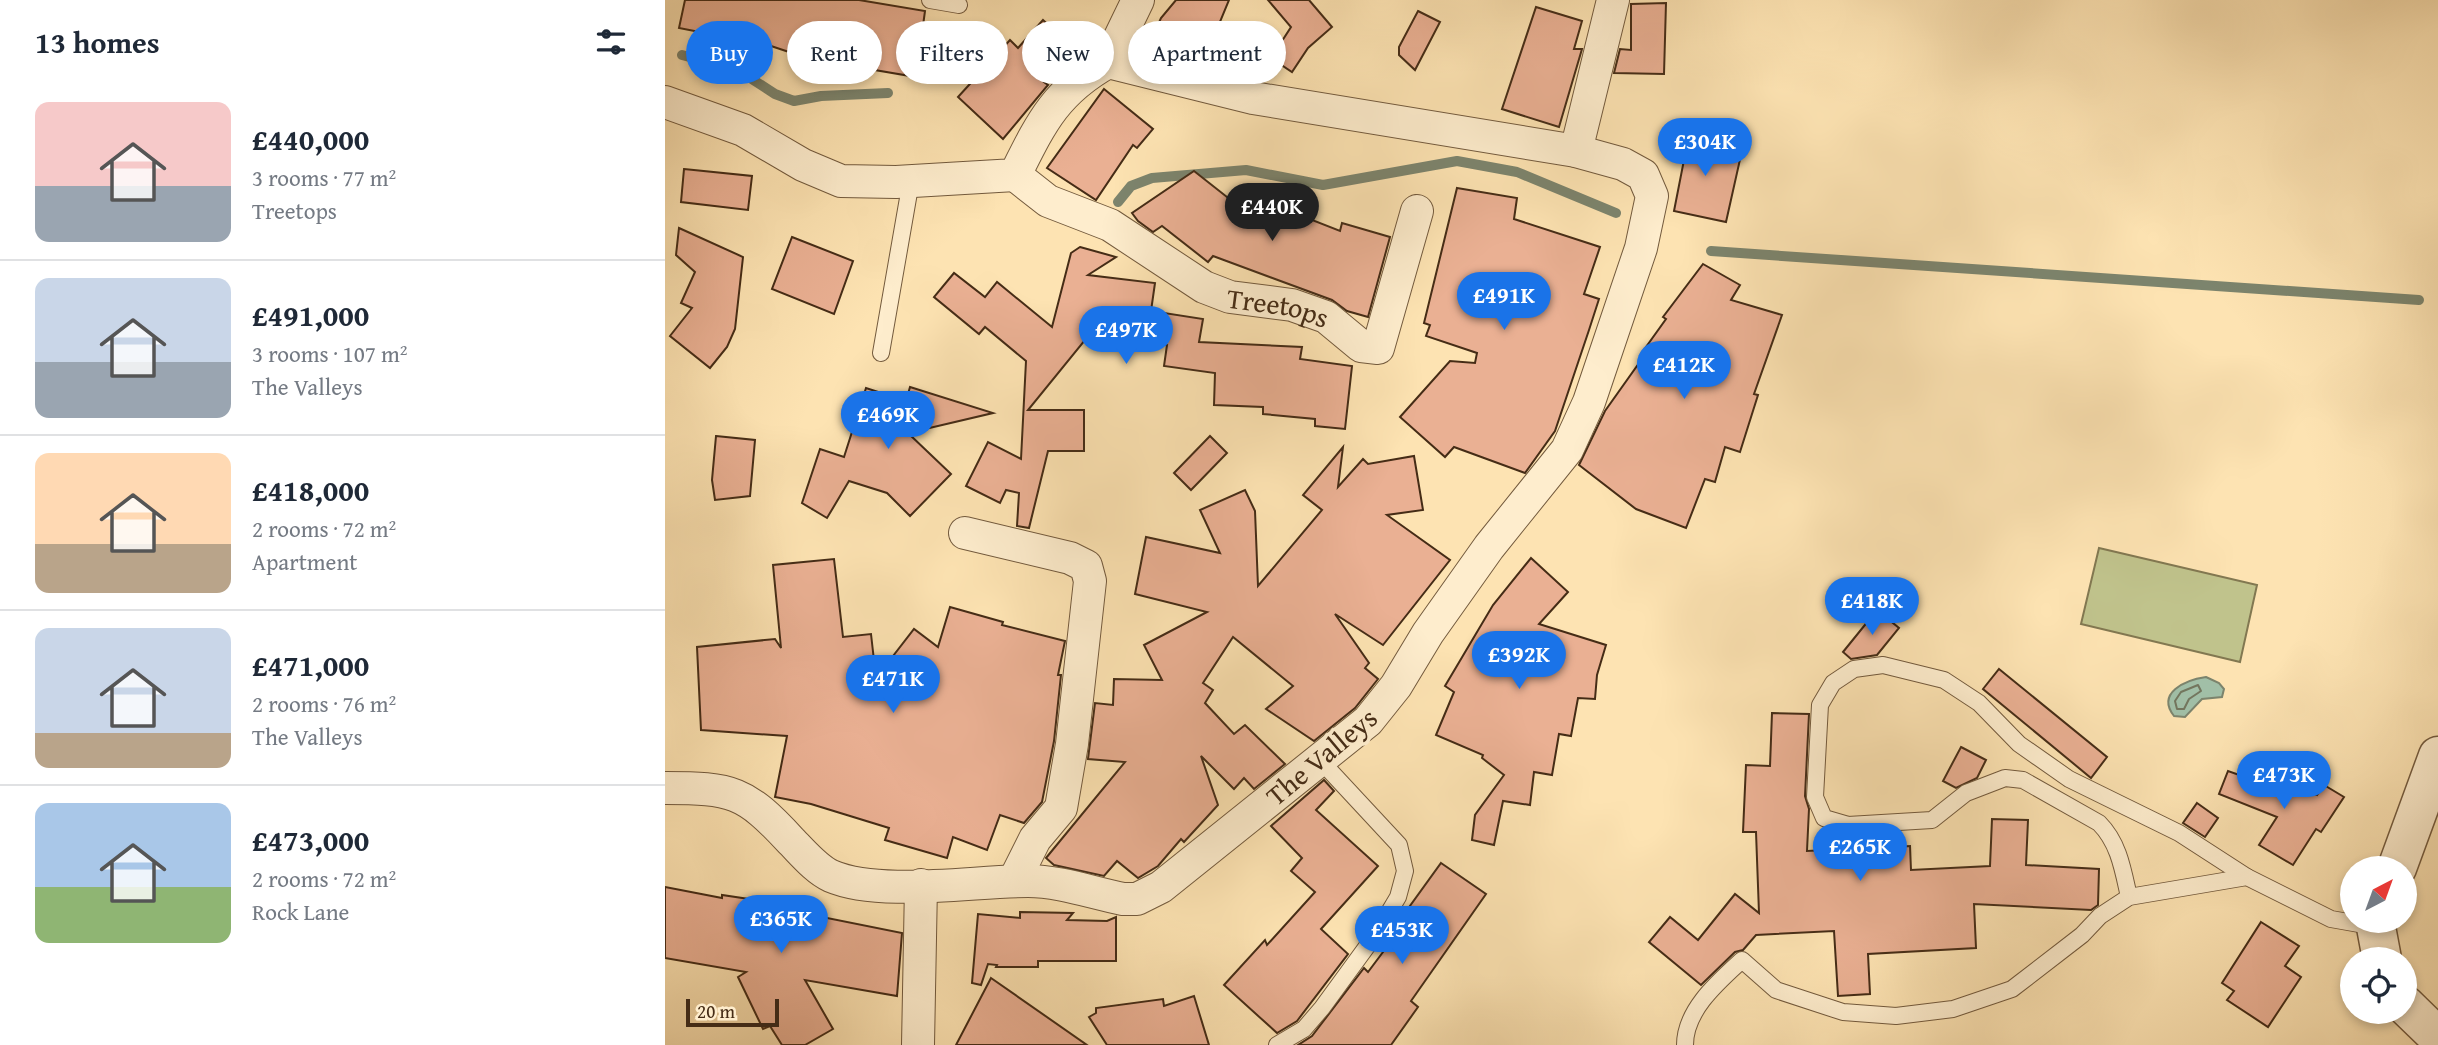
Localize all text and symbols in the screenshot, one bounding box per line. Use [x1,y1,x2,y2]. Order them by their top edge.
text: 13 homes [35,20,160,64]
chip: Buy [686,21,773,84]
chip: Rent [787,21,882,84]
chip: Filters [896,21,1008,84]
chip: New [1022,21,1114,84]
chip: Apartment [1128,21,1286,84]
icon: filters [592,23,630,61]
text: £440,000 [252,117,369,161]
pin: £304K [1656,118,1754,178]
text: £304K [1674,124,1736,157]
icon: home [91,130,175,214]
text: 3 rooms · 77 m² [252,161,396,194]
pin: £440K [1223,184,1321,243]
text: £440K [1241,189,1303,222]
text: Treetops [252,194,337,227]
pin: £491K [1455,272,1553,332]
street label: Treetops [1225,276,1335,337]
text: £491K [1473,278,1535,311]
text: £491,000 [252,293,369,337]
icon: home [91,306,175,390]
pin: £497K [1077,306,1175,366]
text: £497K [1095,312,1157,345]
text: 3 rooms · 107 m² [252,337,407,370]
pin: £412K [1635,342,1733,401]
text: £412K [1653,347,1715,380]
text: The Valleys [252,370,363,403]
pin: £469K [839,392,937,451]
text: £469K [857,397,919,430]
text: £418,000 [252,468,369,512]
icon: home [91,481,175,565]
text: 2 rooms · 72 m² [252,512,396,545]
text: Apartment [252,545,357,578]
pin: £418K [1823,578,1921,637]
text: £418K [1841,583,1903,616]
pin: £392K [1470,632,1568,691]
text: £392K [1488,637,1550,670]
text: £471,000 [252,643,369,687]
icon: home [91,656,175,740]
pin: £471K [844,656,942,715]
text: £471K [862,661,924,694]
text: 2 rooms · 76 m² [252,687,396,720]
street label: The Valleys [1256,697,1386,815]
text: The Valleys [252,720,363,753]
pin: £473K [2235,752,2333,811]
text: £473K [2253,757,2315,790]
text: £473,000 [252,818,369,862]
pin: £265K [1811,824,1909,883]
text: £265K [1829,829,1891,862]
icon: home [91,831,175,915]
north arrow [2340,856,2417,933]
map controls [2340,856,2417,1024]
text: 2 rooms · 72 m² [252,862,396,895]
text: Rock Lane [252,895,349,928]
pin: £365K [732,895,830,955]
text: £365K [750,901,812,934]
pin: £453K [1353,906,1451,966]
text: £453K [1371,912,1433,945]
button: locate [2340,947,2417,1024]
scale bar [686,996,779,1028]
text: 20 m [697,997,735,1025]

